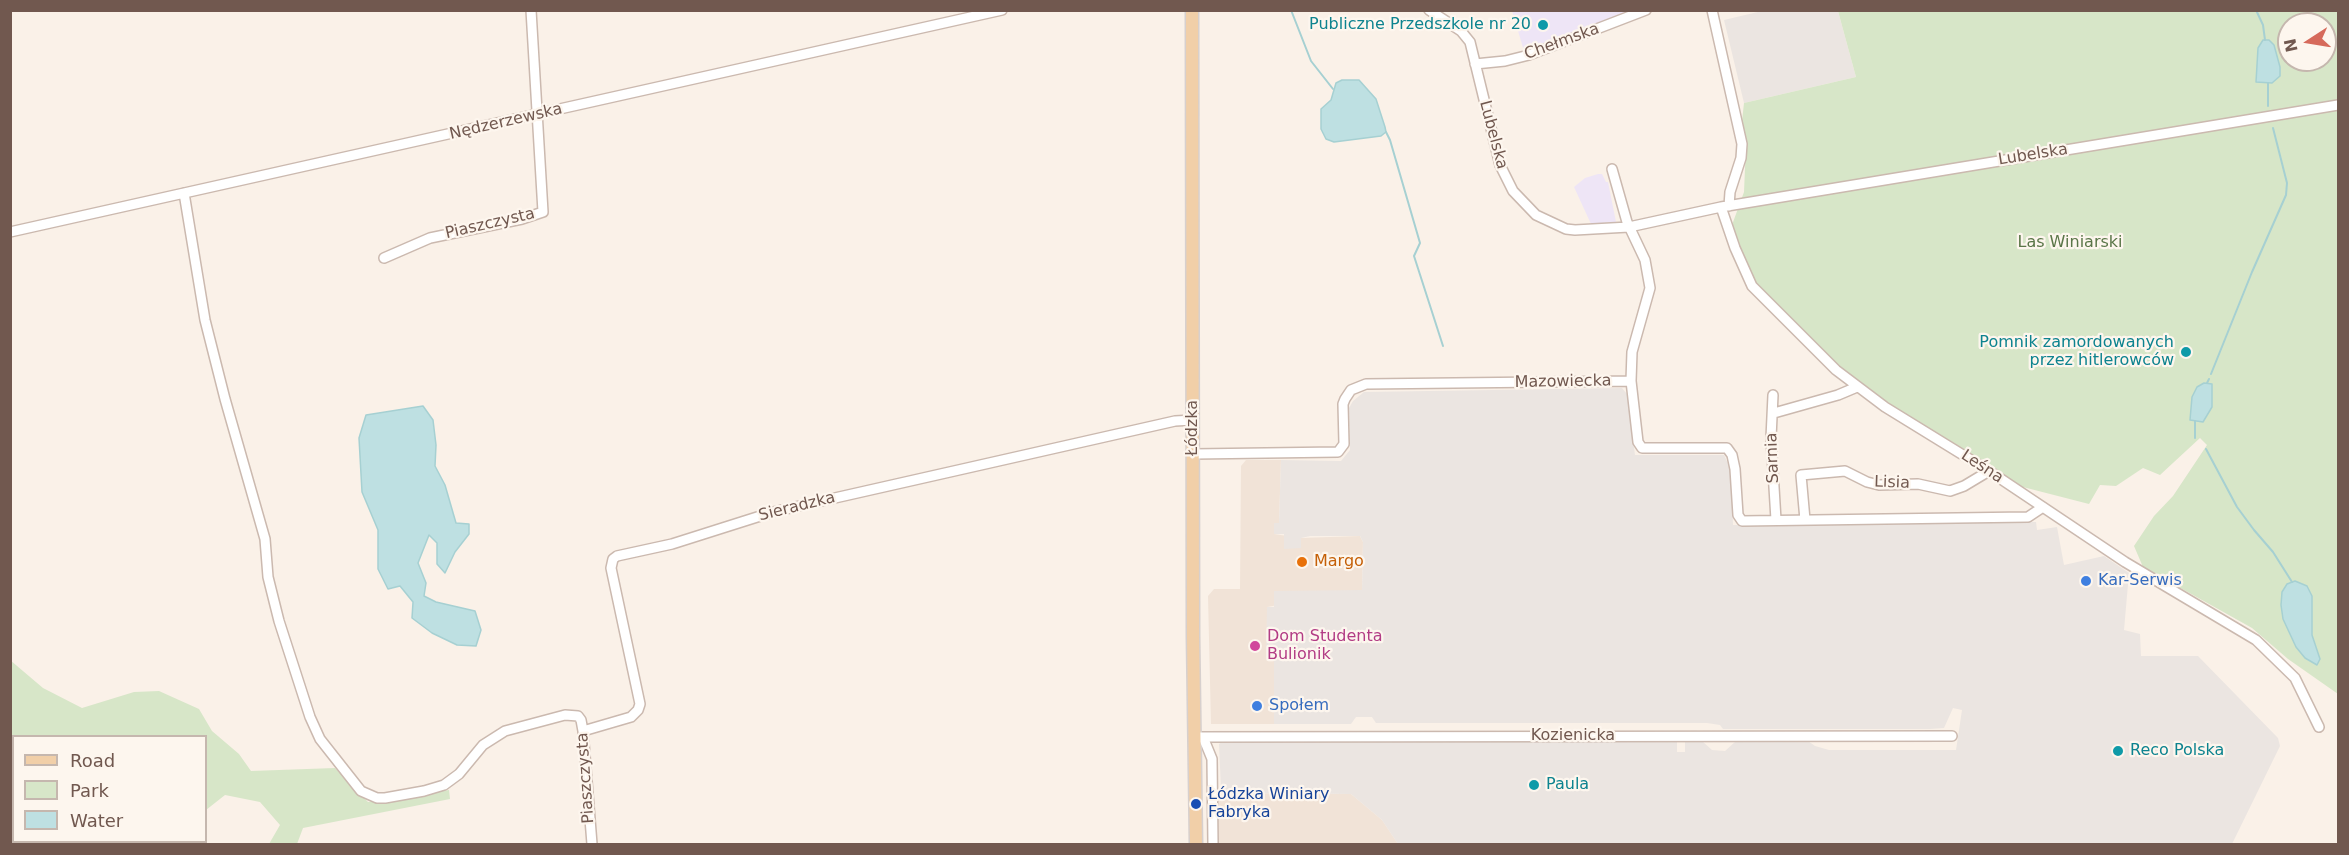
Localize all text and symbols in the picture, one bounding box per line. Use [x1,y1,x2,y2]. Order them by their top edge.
north arrow [2277,12,2337,72]
place label: Publiczne Przedszkole nr 20 [1309,15,1531,35]
marker: Publiczne Przedszkole nr 20 [1536,18,1550,32]
street label: Chełmska [1522,20,1602,64]
text: N [2280,37,2302,54]
street label: Lubelska [1475,99,1511,171]
street label: Nędzerzewska [448,100,564,144]
street label: Lubelska [1997,140,2069,170]
street label: Piaszczysta [443,204,537,244]
park label: Las Winiarski [2017,233,2123,253]
place label: Pomnik zamordowanych przez hitlerowców [1979,333,2174,371]
marker: Pomnik zamordowanych przez hitlerowców [2179,345,2193,359]
street label: Mazowiecka [1514,372,1612,392]
street label: Łódzka [1183,400,1203,456]
street label: Sarnia [1763,432,1783,484]
street label: Leśna [1957,446,2007,488]
street label: Lisia [1874,473,1910,493]
street label: Sieradzka [757,488,837,526]
place label: Margo [1314,552,1364,572]
marker: Margo [1295,555,1309,569]
place label: Kar-Serwis [2098,571,2182,591]
marker: Kar-Serwis [2079,574,2093,588]
place label: Dom Studenta Bulionik [1267,627,1383,665]
marker: Dom Studenta Bulionik [1248,639,1262,653]
place label: Społem [1269,696,1329,716]
marker: Społem [1250,699,1264,713]
street label: Kozienicka [1531,726,1615,746]
street label: Piaszczysta [573,732,599,824]
legend [12,735,207,843]
place label: Reco Polska [2130,741,2224,761]
marker: Reco Polska [2111,744,2125,758]
text: Road [70,750,115,771]
place label: Paula [1546,775,1589,795]
marker: Paula [1527,778,1541,792]
text: Park [70,780,109,801]
place label: Łódzka Winiary Fabryka [1208,785,1330,823]
marker: Łódzka Winiary Fabryka [1189,797,1203,811]
text: Water [70,810,123,831]

